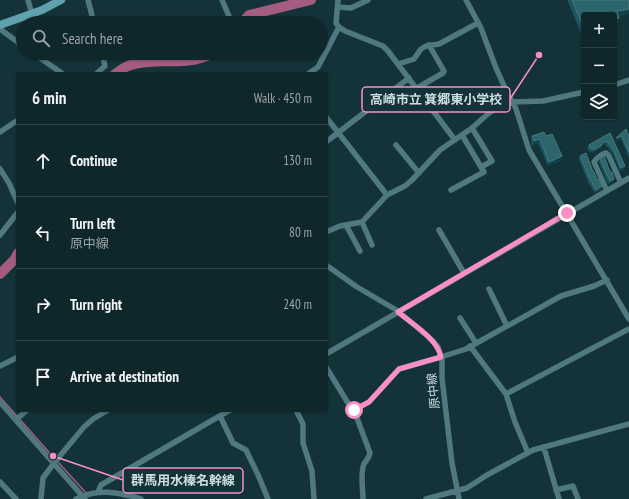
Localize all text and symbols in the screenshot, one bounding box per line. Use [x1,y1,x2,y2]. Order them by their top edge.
map controls [581,12,617,120]
button: + [581,12,617,48]
search box [16,16,328,60]
icon: search [30,27,52,49]
text: Search here [62,29,123,48]
button: − [581,48,617,84]
button: layers [581,84,617,120]
text: 6 min [32,87,66,109]
callout: 高崎市立 箕郷東小学校 [362,87,510,112]
text: Walk · 450 m [254,90,312,107]
text: 高崎市立 箕郷東小学校 [370,91,502,108]
icon: ahead [32,150,54,172]
text: Continue [70,151,117,170]
text: 130 m [283,152,312,169]
route end [558,204,576,222]
text: Turn left [70,214,115,233]
icon: left [32,222,54,244]
text: 80 m [289,224,312,241]
text: 原中線 [70,235,109,252]
icon: right [32,294,54,316]
text: Turn right [70,295,122,314]
text: 240 m [283,296,312,313]
icon: arrive [32,366,54,388]
text: Arrive at destination [70,367,179,386]
street label: 原中線 [424,372,442,410]
route start [345,401,363,419]
callout: 群馬用水榛名幹線 [123,468,243,493]
text: 群馬用水榛名幹線 [131,472,235,489]

